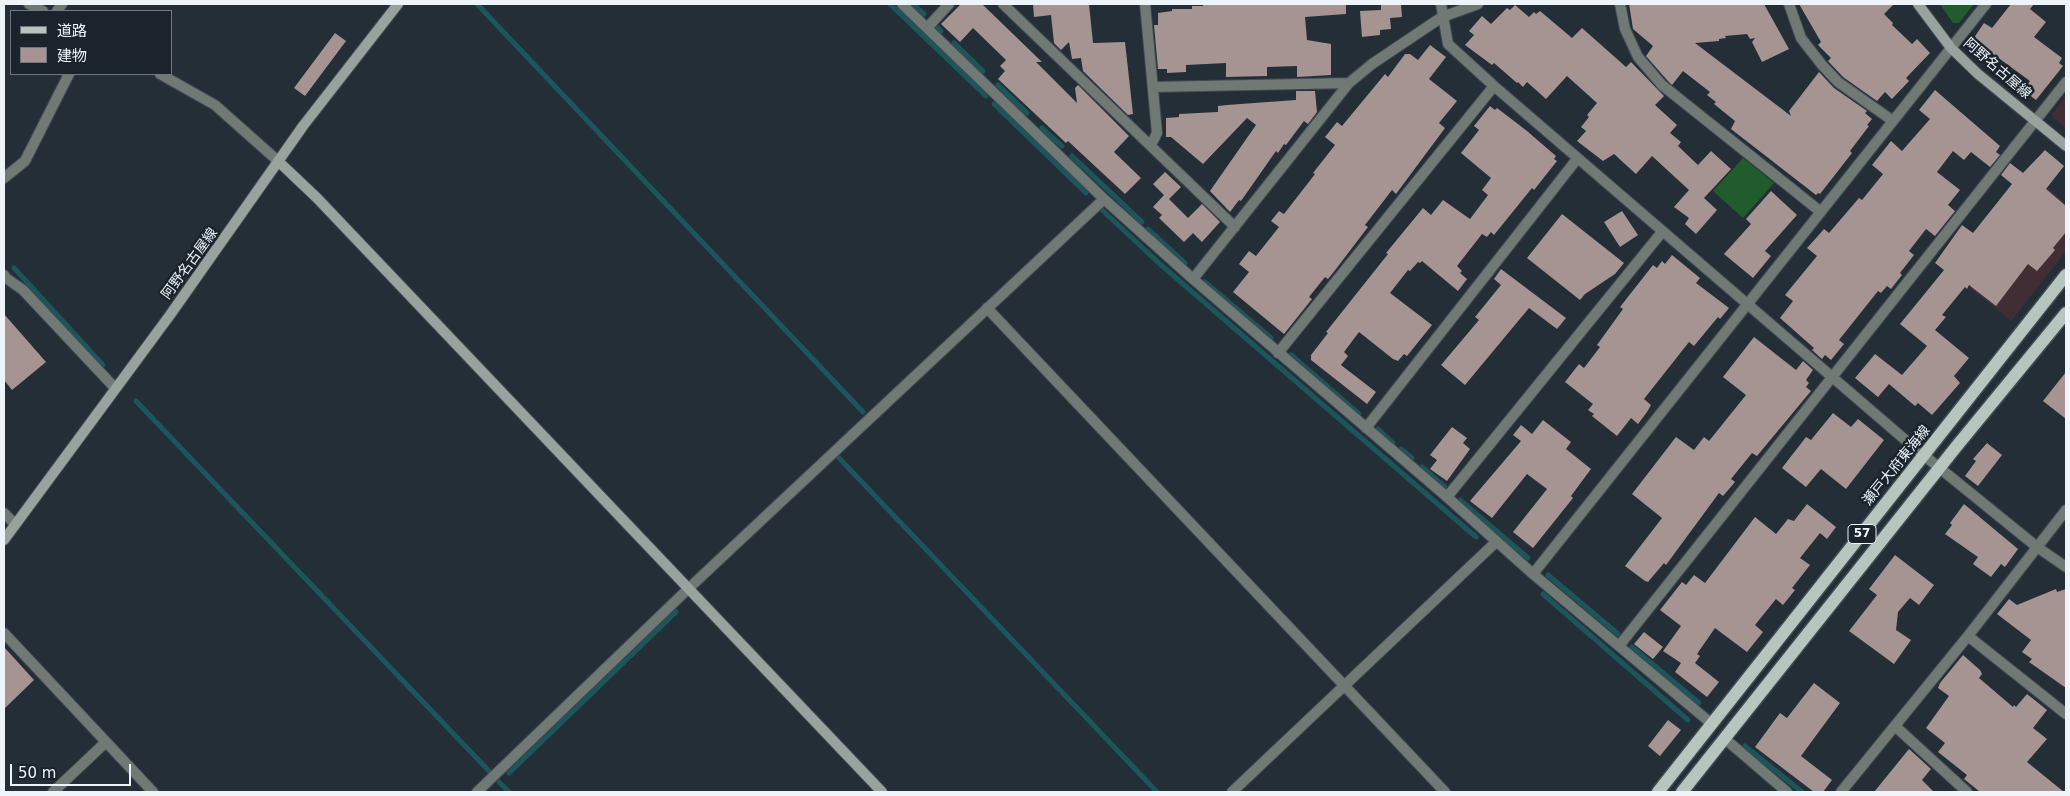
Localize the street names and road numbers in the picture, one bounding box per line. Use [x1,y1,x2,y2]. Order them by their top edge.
street label: 阿野名古屋線 [1960,35,2034,103]
street label: 阿野名古屋線 [159,225,221,303]
street label: 瀬戸大府東海線 [1860,423,1934,509]
road number: 57 [1848,524,1876,544]

